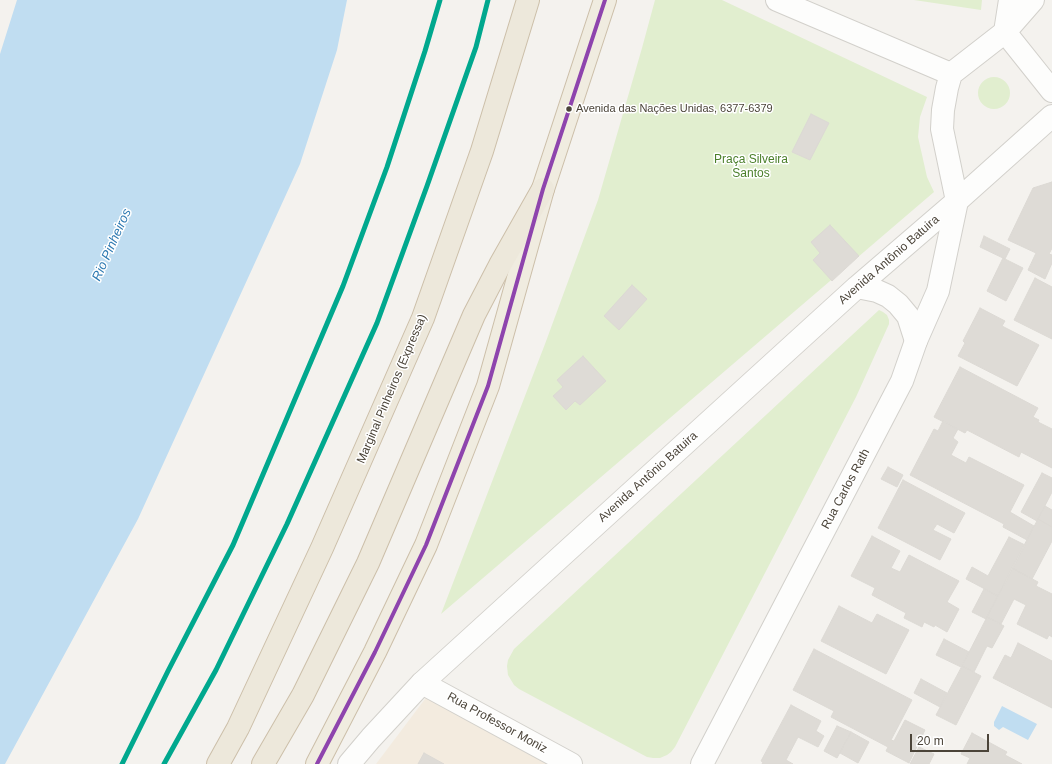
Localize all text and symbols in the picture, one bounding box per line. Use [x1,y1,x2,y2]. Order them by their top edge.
place label: Avenida das Nações Unidas, 6377-6379 [576,102,773,116]
marker: Avenida das Nações Unidas, 6377-6379 [564,104,574,114]
park label: Praça Silveira Santos [714,153,788,181]
water label: Rio Pinheiros [89,207,135,283]
street label: Avenida Antônio Batuira [836,212,942,308]
street label: Marginal Pinheiros (Expressa) [354,312,430,466]
street label: Avenida Antônio Batuira [595,429,701,525]
street label: Rua Carlos Rath [819,446,873,532]
street label: Rua Professor Moniz [445,690,549,756]
scale bar [912,726,991,752]
text: 20 m [917,734,944,748]

